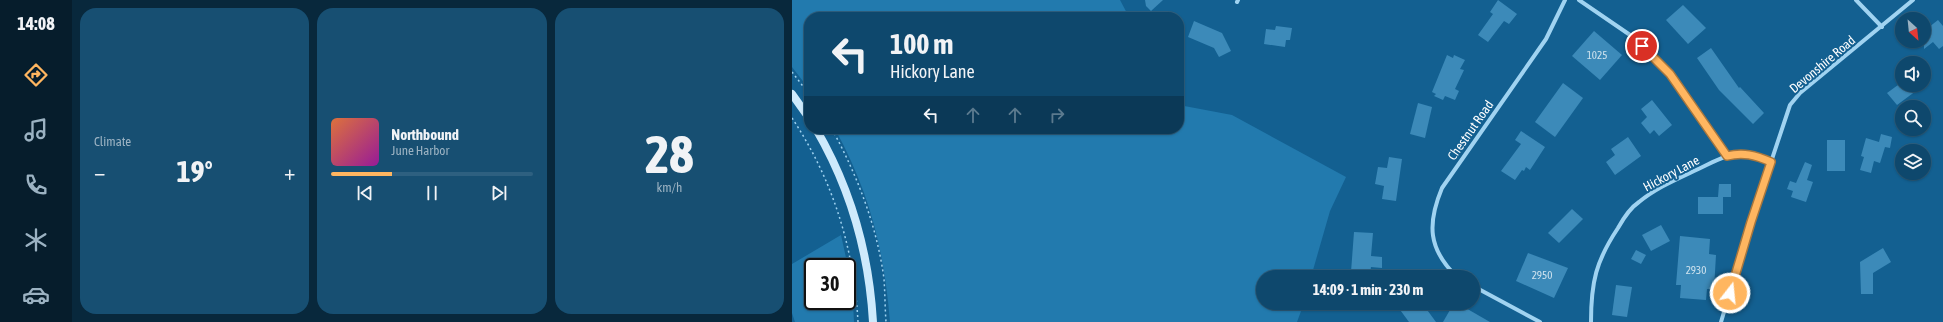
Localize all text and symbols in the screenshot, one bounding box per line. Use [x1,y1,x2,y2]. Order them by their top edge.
north arrow [1895,12,1931,48]
map controls [1895,12,1931,180]
text: 14:08 [17,13,55,34]
icon: left [824,28,876,80]
text: 100 m [890,28,953,60]
pin [1625,29,1659,63]
street label: Devonshire Road [1787,33,1858,96]
icon: arrive [1631,35,1653,57]
house number: 1025 [1587,49,1607,61]
button: sound [1895,56,1931,92]
icon: directions [22,61,50,89]
text: Hickory Lane [890,61,975,82]
street label: Chestnut Road [1444,98,1496,163]
button: search [1895,100,1931,136]
icon: left [920,104,942,126]
icon: ahead [962,104,984,126]
icon: ahead [1004,104,1026,126]
icon: right [1046,104,1068,126]
icon: music [22,116,50,144]
text: 28 [645,124,694,184]
text: Northbound [391,126,459,143]
text: Climate [94,134,131,149]
text: June Harbor [391,143,449,158]
button: layers [1895,144,1931,180]
street label: Hickory Lane [1641,152,1702,194]
text: 19° [176,154,213,188]
text: − [94,159,105,185]
text: + [284,159,295,185]
icon: phone [22,171,50,199]
text: km/h [656,180,682,195]
icon: previous [354,182,376,204]
icon: pause [421,182,443,204]
icon: next [488,182,510,204]
icon: climate [22,226,50,254]
speed limit sign: 30 [804,258,856,310]
house number: 2930 [1686,264,1706,276]
house number: 2950 [1532,269,1552,281]
position arrow [1709,272,1751,314]
icon: car [22,281,50,309]
text: 14:09 · 1 min · 230 m [1313,281,1423,298]

